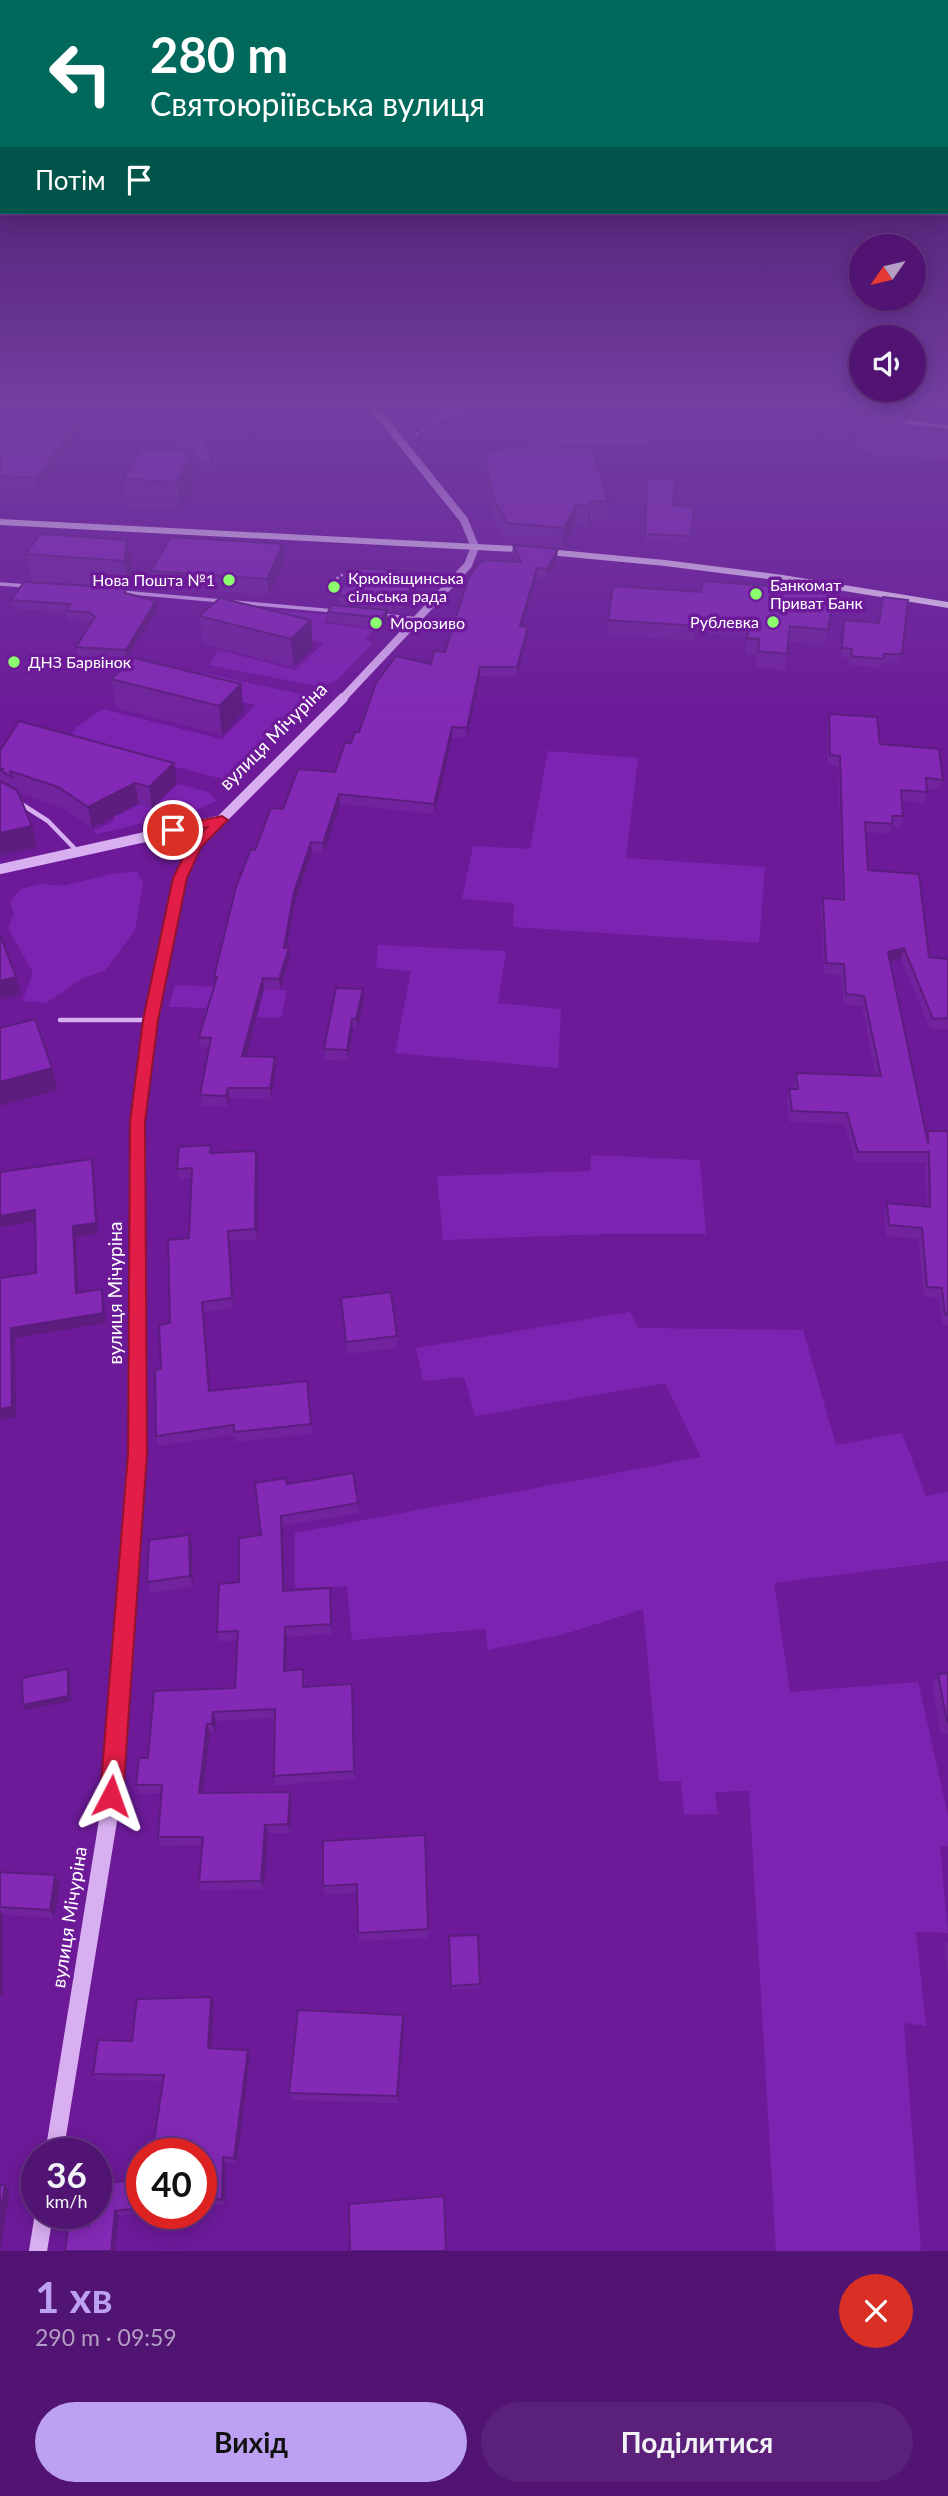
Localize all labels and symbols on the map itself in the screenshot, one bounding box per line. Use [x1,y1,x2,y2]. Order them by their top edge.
north arrow [849,234,926,312]
place label: Крюківщинська сільська рада [348,568,464,605]
place label: Нова Пошта №1 [92,570,215,589]
marker: Нова Пошта №1 [221,572,237,588]
place label: Банкомат Приват Банк [770,575,864,612]
marker: Крюківщинська сільська рада [326,579,342,595]
marker: Банкомат Приват Банк [748,586,764,602]
place label: Рублевка [690,612,759,631]
place label: Морозиво [390,613,465,632]
marker: Рублевка [765,614,781,630]
marker: Морозиво [368,615,384,631]
place label: ДНЗ Барвінок [28,652,132,671]
marker: ДНЗ Барвінок [6,654,22,670]
street label: вулиця Мічуріна [214,677,331,794]
pin [143,800,203,860]
street label: вулиця Мічуріна [103,1222,126,1364]
position arrow [74,1759,148,1833]
street label: вулиця Мічуріна [46,1845,91,1989]
speed limit sign: 40 [126,2138,217,2229]

